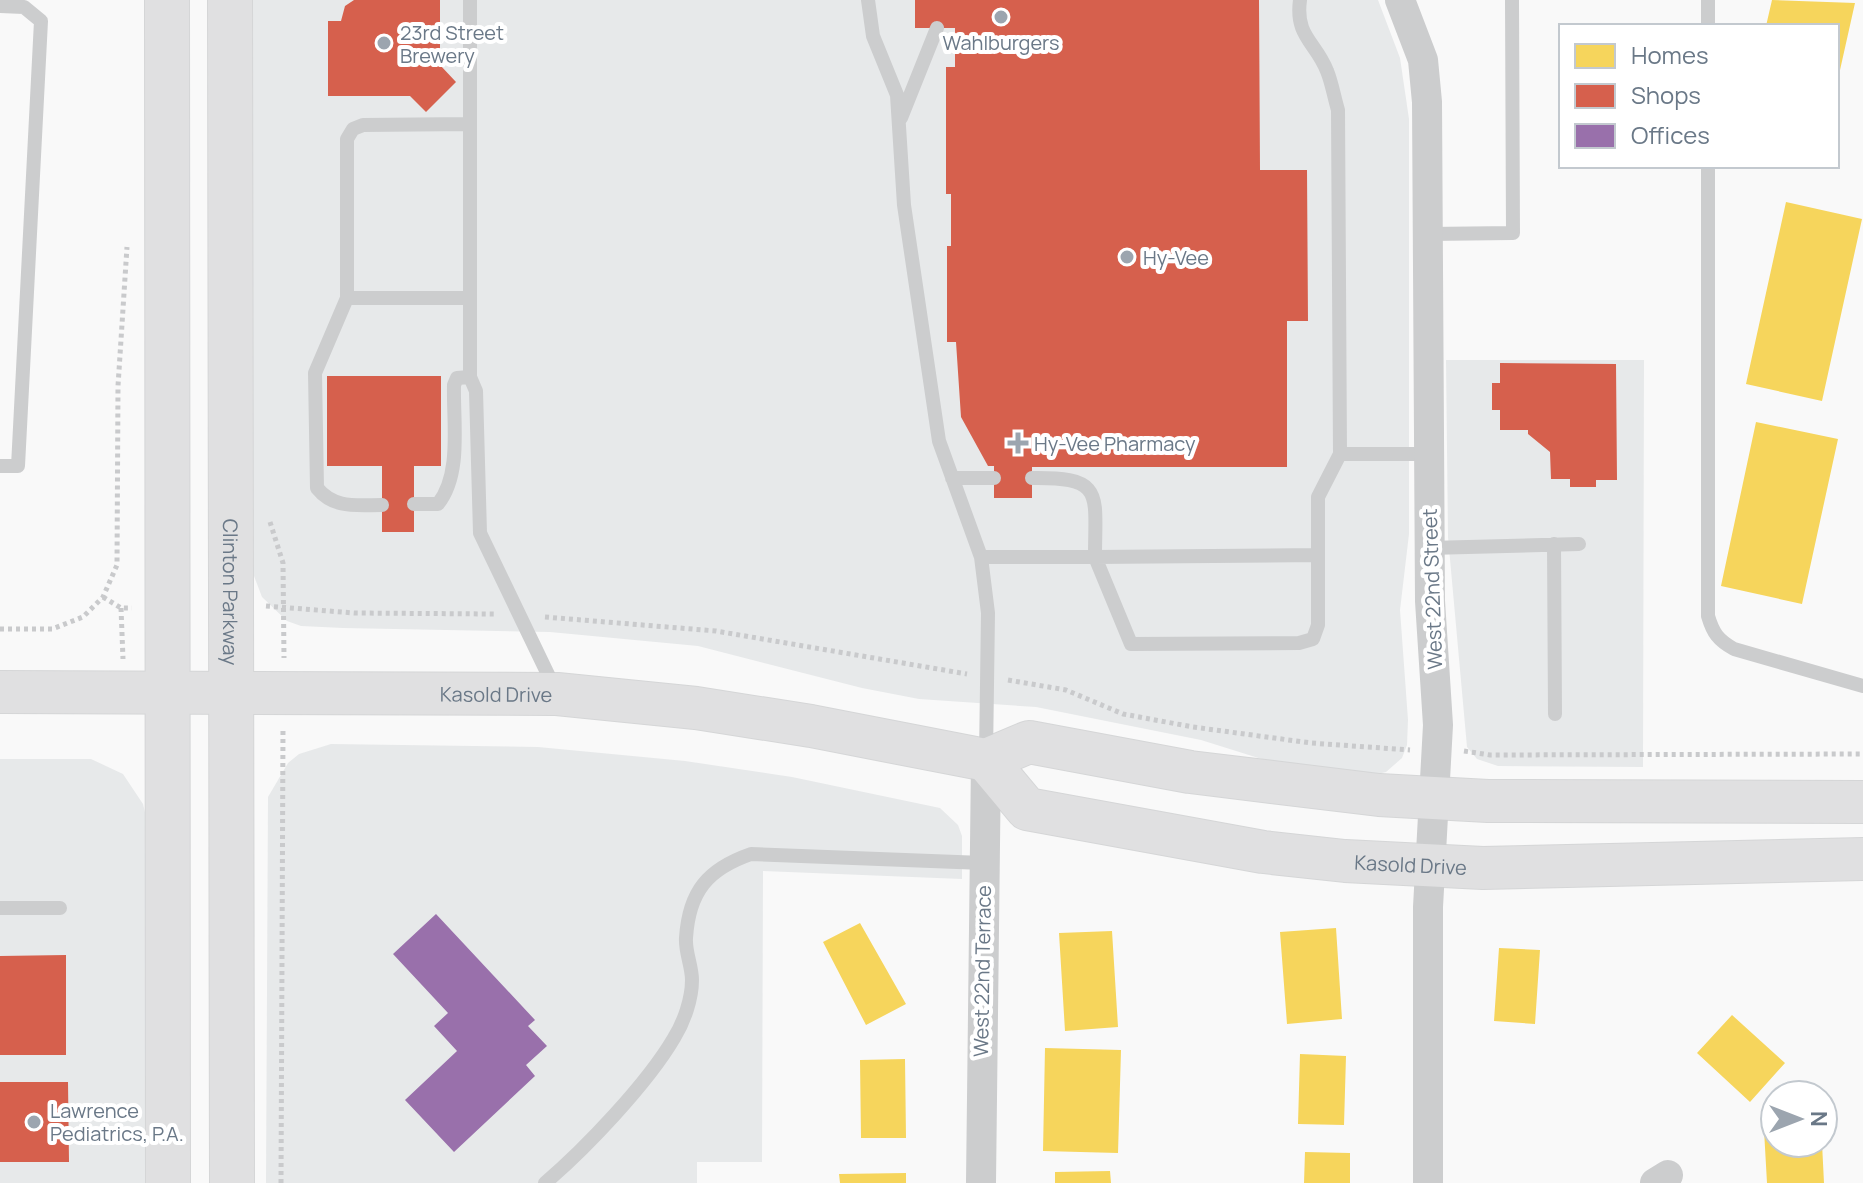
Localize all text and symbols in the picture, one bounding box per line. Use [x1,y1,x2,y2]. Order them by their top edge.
marker: Wahlburgers [992,8,1010,26]
place label: 23rd Street Brewery [400,19,504,69]
legend [1559,24,1839,168]
place label: Wahlburgers [943,29,1059,56]
marker: 23rd Street Brewery [375,34,393,52]
text: Homes [1631,38,1709,71]
text: Shops [1631,78,1701,111]
text: Offices [1631,118,1710,151]
place label: Hy-Vee [1143,244,1209,271]
marker: Hy-Vee [1118,248,1136,266]
place label: Hy-Vee Pharmacy [1034,430,1196,457]
marker: Hy-Vee Pharmacy [1009,434,1027,452]
street label: West 22nd Street [1416,508,1448,670]
street label: Clinton Parkway [217,519,245,666]
street label: Kasold Drive [440,680,552,707]
street label: Kasold Drive [1354,848,1468,881]
street label: West 22nd Terrace [967,885,997,1057]
north arrow [1759,1079,1839,1159]
place label: Lawrence Pediatrics, P.A. [50,1097,184,1147]
text: N [1804,1111,1834,1127]
marker: Lawrence Pediatrics, P.A. [25,1113,43,1131]

